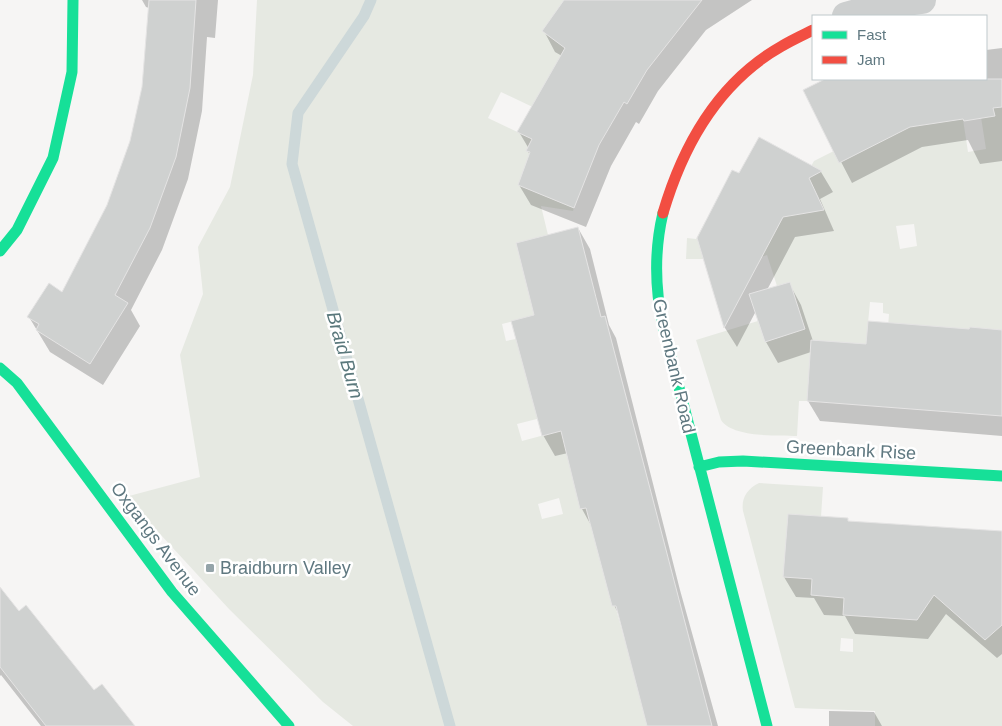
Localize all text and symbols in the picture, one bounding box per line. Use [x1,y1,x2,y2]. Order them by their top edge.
legend [812,15,987,80]
text: Fast [857,26,887,43]
text: Jam [857,51,885,68]
street label: Greenbank Road [649,297,699,435]
water label: Braid Burn [323,309,367,401]
street label: Greenbank Rise [786,437,916,463]
street label: Oxgangs Avenue [107,478,205,600]
place label: Braidburn Valley [220,558,351,578]
marker: Braidburn Valley [204,562,216,574]

